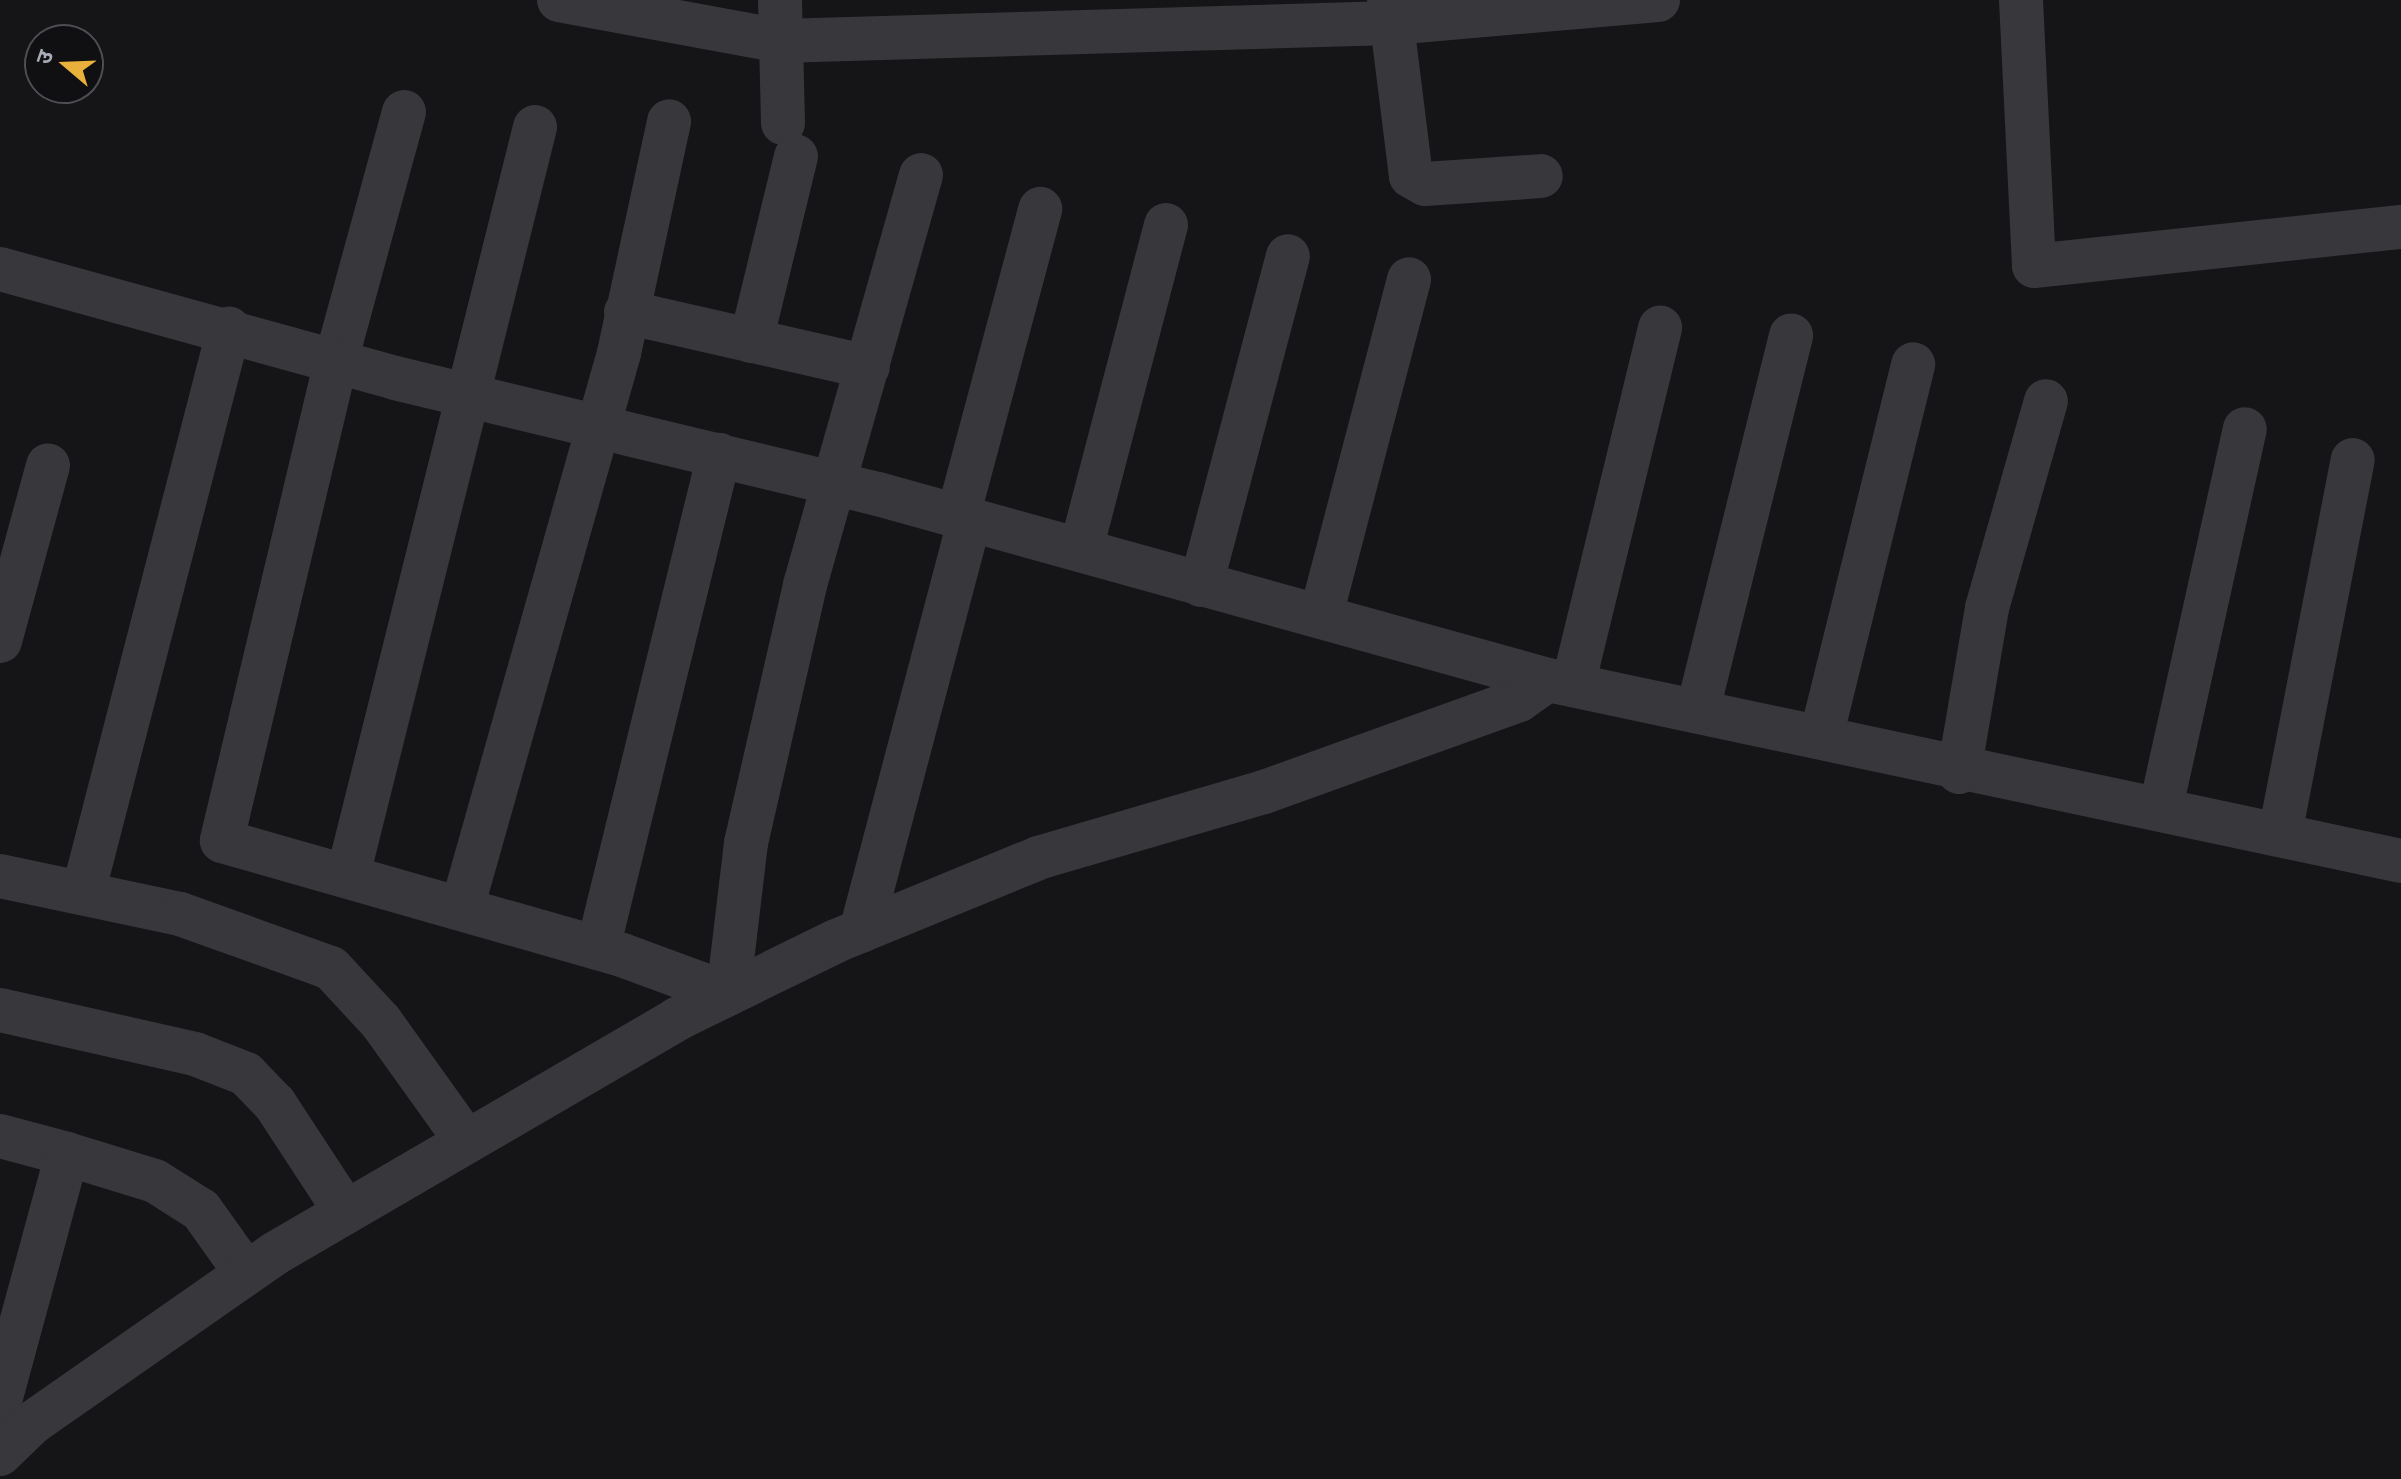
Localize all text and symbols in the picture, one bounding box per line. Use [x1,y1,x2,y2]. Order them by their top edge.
north arrow [24,24,104,104]
text: उ [29,47,58,67]

